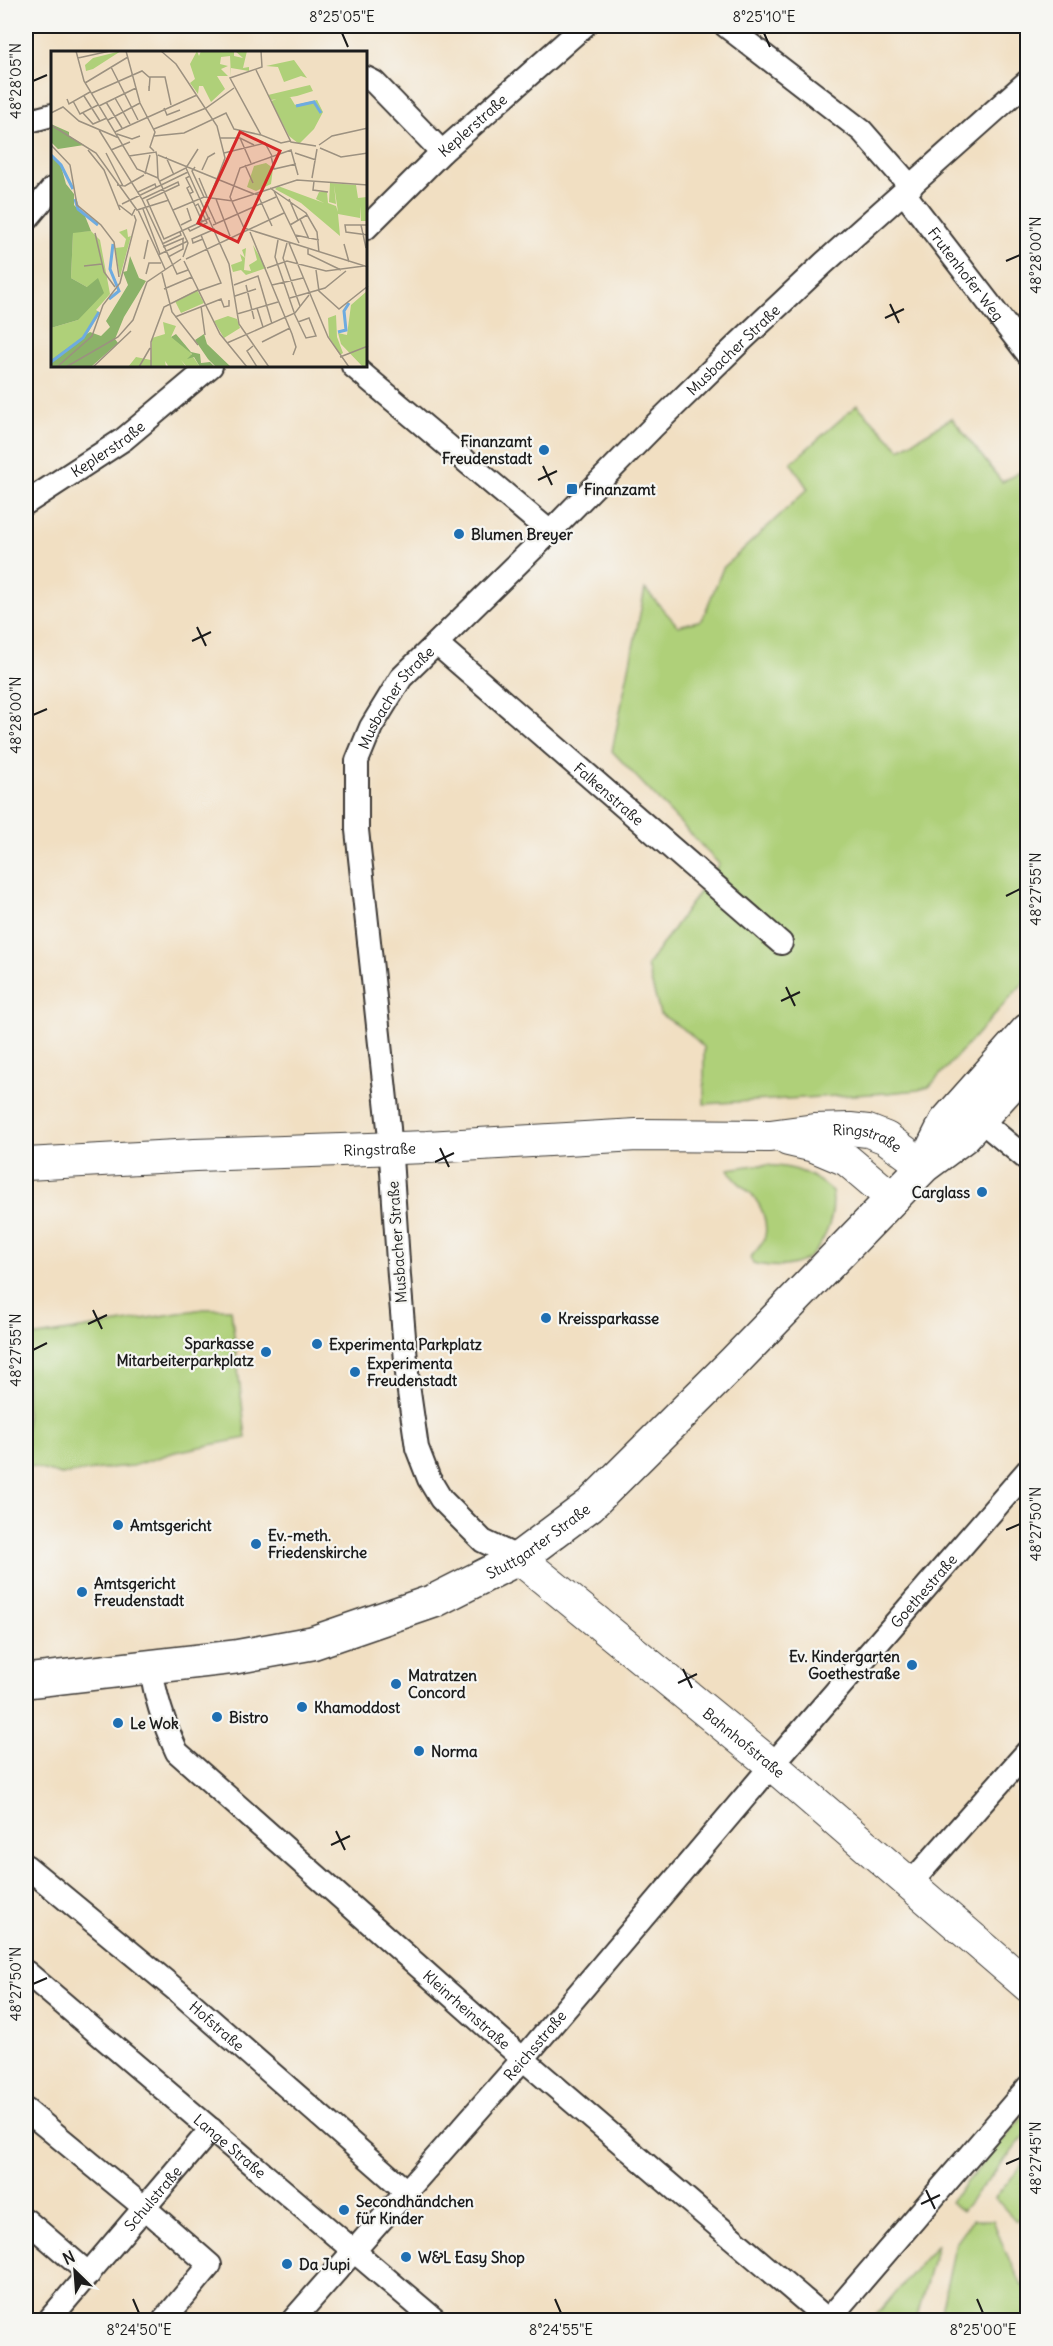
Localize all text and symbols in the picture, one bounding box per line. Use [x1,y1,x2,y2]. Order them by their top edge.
text: 8°25'05"E [309,7,375,26]
text: 8°25'10"E [732,7,796,26]
text: 48°28'05"N [6,43,25,119]
inset map [51,51,368,368]
street label: Keplerstraße [434,90,511,161]
text: 48°28'00"N [1026,216,1045,294]
street label: Frutenhofer Weg [924,223,1008,324]
street label: Musbacher Straße [682,300,784,399]
street label: Keplerstraße [67,416,148,481]
place label: Finanzamt Freudenstadt [442,432,533,468]
marker: Finanzamt Freudenstadt [537,443,551,457]
place label: Finanzamt [584,480,656,499]
marker: Finanzamt [565,482,579,496]
place label: Blumen Breyer [471,525,574,545]
marker: Blumen Breyer [452,527,466,541]
street label: Musbacher Straße [354,642,438,752]
text: 48°28'00"N [6,676,25,754]
street label: Falkenstraße [570,758,648,829]
text: 48°27'55"N [1026,852,1045,926]
street label: Ringstraße [832,1119,906,1156]
street label: Ringstraße [343,1138,416,1159]
street label: Musbacher Straße [383,1180,411,1304]
place label: Carglass [912,1183,970,1203]
marker: Carglass [975,1185,989,1199]
place label: Kreissparkasse [558,1309,659,1329]
marker: Kreissparkasse [539,1311,553,1325]
text: 48°27'55"N [6,1313,25,1387]
place label: Sparkasse Mitarbeiterparkplatz [116,1334,254,1371]
place label: Experimenta Parkplatz [329,1335,482,1355]
marker: Experimenta Parkplatz [310,1337,324,1351]
marker: Sparkasse Mitarbeiterparkplatz [259,1345,273,1359]
place label: Experimenta Freudenstadt [367,1354,458,1390]
marker: Experimenta Freudenstadt [348,1365,362,1379]
text: 48°27'50"N [1026,1487,1045,1561]
street label: Stuttgarter Straße [483,1499,594,1583]
place label: Amtsgericht [130,1516,213,1536]
marker: Amtsgericht [111,1518,125,1532]
place label: Ev.-meth. Friedenskirche [268,1526,367,1562]
marker: Ev.-meth. Friedenskirche [249,1537,263,1551]
street label: Goethestraße [886,1550,961,1632]
place label: Amtsgericht Freudenstadt [94,1574,185,1610]
marker: Amtsgericht Freudenstadt [75,1585,89,1599]
place label: Ev. Kindergarten Goethestraße [789,1647,900,1683]
marker: Ev. Kindergarten Goethestraße [905,1658,919,1672]
place label: Matratzen Concord [408,1666,477,1702]
marker: Matratzen Concord [389,1677,403,1691]
place label: Khamoddost [314,1698,401,1717]
marker: Khamoddost [295,1700,309,1714]
street label: Bahnhofstraße [699,1703,789,1782]
place label: Bistro [229,1708,269,1727]
marker: Bistro [210,1710,224,1724]
place label: Le Wok [130,1714,179,1733]
marker: Le Wok [111,1716,125,1730]
place label: Norma [431,1742,478,1761]
marker: Norma [412,1744,426,1758]
text: 48°27'50"N [6,1947,25,2021]
street label: Kleinrheinstraße [419,1966,515,2053]
street label: Hofstraße [186,1996,248,2055]
street label: Reichsstraße [499,2006,570,2084]
street label: Lange Straße [190,2109,270,2182]
text: 48°27'45"N [1026,2121,1045,2195]
street label: Schulstraße [120,2162,185,2234]
place label: Secondhändchen für Kinder [356,2192,474,2228]
marker: Secondhändchen für Kinder [337,2203,351,2217]
north arrow [45,2241,105,2301]
text: N [59,2246,78,2269]
place label: W&L Easy Shop [418,2248,525,2268]
marker: W&L Easy Shop [399,2250,413,2264]
place label: Da Jupi [299,2255,350,2275]
marker: Da Jupi [280,2257,294,2271]
text: 8°24'50"E [106,2320,172,2339]
text: 8°24'55"E [529,2320,593,2339]
text: 8°25'00"E [949,2320,1017,2339]

